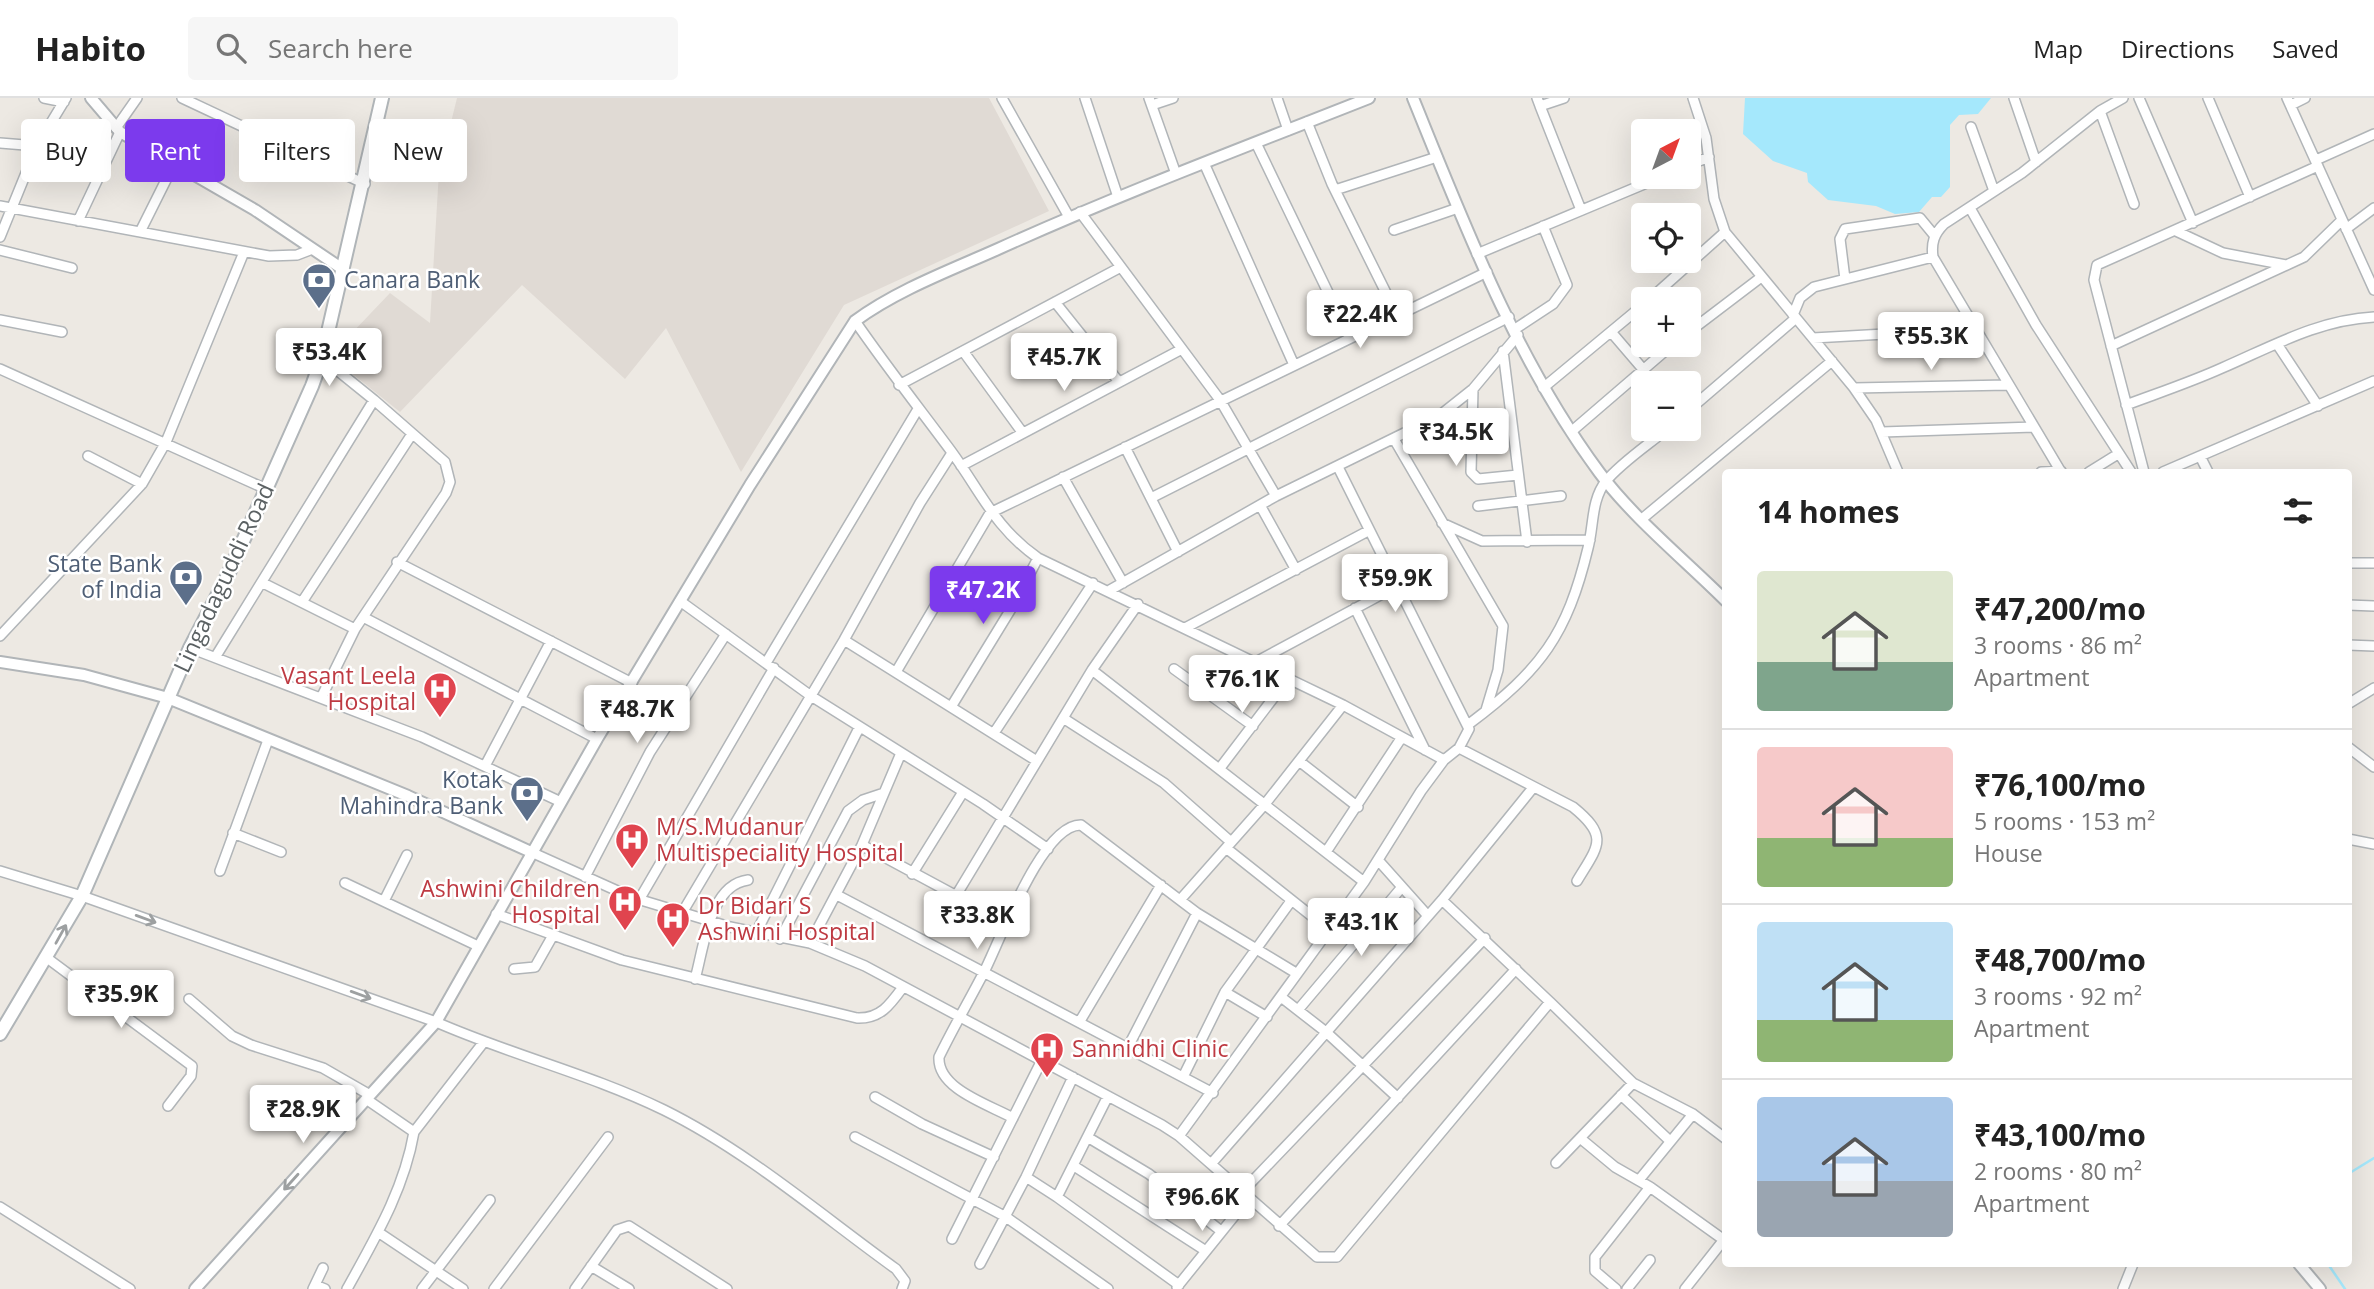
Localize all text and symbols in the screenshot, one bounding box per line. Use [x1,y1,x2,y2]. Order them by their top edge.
search box [188,17,678,80]
text: Habito [35,26,146,71]
icon: search [212,29,250,67]
text: Search here [268,30,413,66]
text: Map [2033,32,2083,65]
text: Directions [2121,32,2234,65]
text: Saved [2272,32,2339,65]
chip: Buy [21,119,111,182]
chip: Rent [125,119,225,182]
chip: Filters [239,119,355,182]
chip: New [369,119,467,182]
north arrow [1631,119,1701,189]
map controls [1631,119,1701,441]
button: locate [1631,203,1701,273]
bank icon: Canara Bank [300,261,338,310]
place label: Canara Bank [344,263,480,295]
button: + [1631,287,1701,357]
pin: ₹22.4K [1303,290,1417,350]
text: ₹22.4K [1323,297,1397,329]
pin: ₹55.3K [1874,313,1988,372]
text: ₹55.3K [1894,319,1968,351]
pin: ₹53.4K [272,328,386,388]
pin: ₹45.7K [1007,334,1121,393]
text: ₹53.4K [292,335,366,367]
text: ₹45.7K [1027,340,1101,372]
button: − [1631,371,1701,441]
pin: ₹34.5K [1399,408,1513,468]
text: ₹34.5K [1419,415,1493,447]
street label: Lingadaguddi Road [165,478,281,677]
text: 14 homes [1757,491,1900,532]
icon: filters [2279,492,2317,530]
place label: State Bank of India [47,547,162,605]
pin: ₹59.9K [1338,554,1452,614]
bank icon: State Bank of India [167,558,205,607]
text: ₹59.9K [1358,561,1432,593]
pin: ₹47.2K [926,566,1040,626]
text: ₹47.2K [946,573,1020,605]
text: ₹47,200/mo [1974,588,2146,629]
icon: home [1813,599,1897,683]
text: 3 rooms · 86 m² [1974,629,2142,661]
pin: ₹76.1K [1185,656,1299,715]
place label: Vasant Leela Hospital [281,659,416,717]
text: Apartment [1974,661,2090,693]
text: ₹76.1K [1205,662,1279,694]
hospital icon: Vasant Leela Hospital [421,670,459,719]
pin: ₹48.7K [580,686,694,745]
text: ₹48.7K [600,692,674,724]
place label: Kotak Mahindra Bank [339,763,503,821]
text: ₹76,100/mo [1974,764,2146,805]
bank icon: Kotak Mahindra Bank [508,774,546,823]
icon: home [1813,775,1897,859]
text: 5 rooms · 153 m² [1974,805,2155,837]
place label: M/S.Mudanur Multispeciality Hospital [656,810,904,868]
hospital icon: M/S.Mudanur Multispeciality Hospital [613,821,651,870]
text: House [1974,837,2043,869]
place label: Ashwini Children Hospital [420,872,600,930]
hospital icon: Ashwini Children Hospital [606,883,644,932]
place label: Dr Bidari S Ashwini Hospital [698,889,876,947]
pin: ₹33.8K [920,892,1034,951]
text: ₹33.8K [940,898,1014,930]
pin: ₹43.1K [1304,898,1418,958]
hospital icon: Dr Bidari S Ashwini Hospital [654,900,692,949]
text: ₹43.1K [1324,905,1398,937]
one-way arrow [135,914,157,926]
one-way arrow [54,924,68,944]
text: ₹48,700/mo [1974,939,2146,980]
icon: home [1813,950,1897,1034]
pin: ₹35.9K [64,970,178,1030]
text: ₹35.9K [84,977,158,1009]
text: 3 rooms · 92 m² [1974,980,2142,1012]
one-way arrow [349,990,371,1002]
text: Apartment [1974,1012,2090,1044]
hospital icon: Sannidhi Clinic [1028,1030,1066,1079]
place label: Sannidhi Clinic [1072,1032,1228,1064]
pin: ₹28.9K [246,1086,360,1145]
text: ₹28.9K [266,1092,340,1124]
text: ₹43,100/mo [1974,1114,2146,1155]
icon: home [1813,1125,1897,1209]
text: 2 rooms · 80 m² [1974,1155,2142,1187]
one-way arrow [283,1173,300,1190]
pin: ₹96.6K [1145,1174,1259,1233]
text: ₹96.6K [1165,1180,1239,1212]
text: Apartment [1974,1187,2090,1219]

